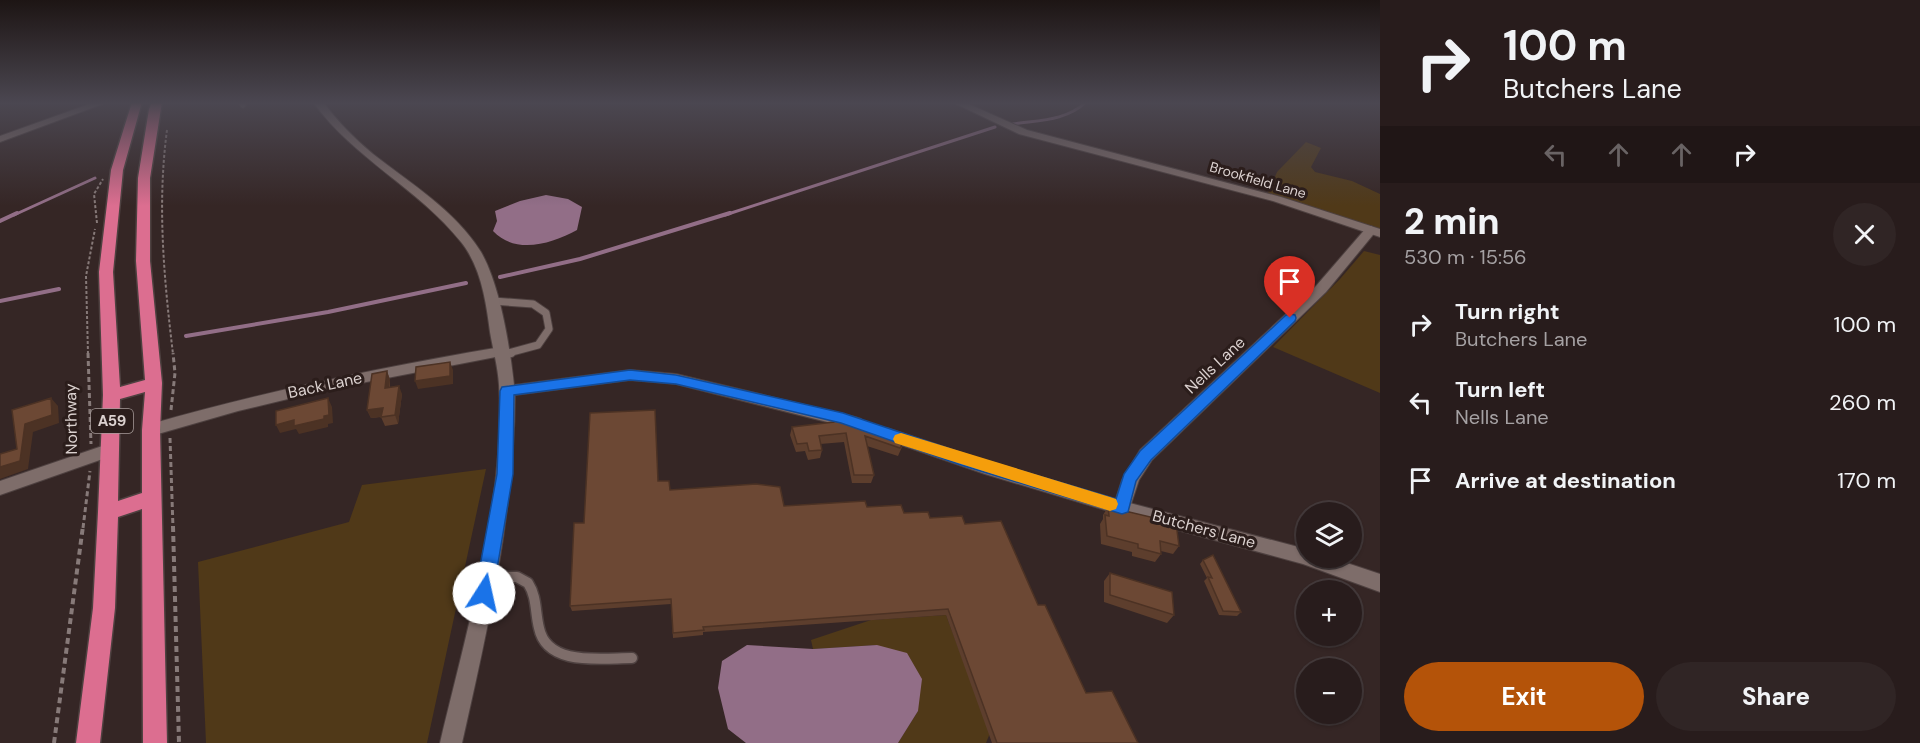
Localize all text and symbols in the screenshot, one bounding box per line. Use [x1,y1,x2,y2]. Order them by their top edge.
text: 100 m [1503,18,1627,73]
icon: right [1404,24,1482,102]
text: Butchers Lane [1503,71,1682,106]
icon: left [1539,138,1572,171]
icon: ahead [1602,138,1635,171]
icon: ahead [1665,138,1698,171]
icon: right [1728,138,1761,171]
street label: Brookfield Lane [1208,158,1308,202]
text: 2 min [1404,198,1500,245]
button: close [1833,203,1896,266]
text: 530 m · 15:56 [1404,244,1527,270]
pin [1264,256,1315,318]
icon: arrive [1273,265,1306,298]
text: Turn right [1455,297,1560,326]
icon: right [1404,308,1437,341]
text: 100 m [1834,310,1896,339]
text: Butchers Lane [1455,326,1587,352]
street label: Nells Lane [1180,332,1250,398]
street label: Back Lane [286,367,364,403]
text: Turn left [1455,375,1545,404]
street label: Northway [60,383,82,455]
icon: left [1404,386,1437,419]
text: 260 m [1829,388,1896,417]
text: Nells Lane [1455,404,1549,430]
road number: A59 [91,409,133,433]
icon: arrive [1404,464,1437,497]
text: Arrive at destination [1455,466,1676,495]
text: 170 m [1837,466,1896,495]
map controls [1296,502,1362,724]
button: layers [1296,502,1362,568]
street label: Butchers Lane [1150,505,1258,553]
position arrow [452,561,516,625]
button: + [1296,580,1362,646]
button: − [1296,658,1362,724]
button: Exit [1404,662,1644,731]
button: Share [1656,662,1896,731]

